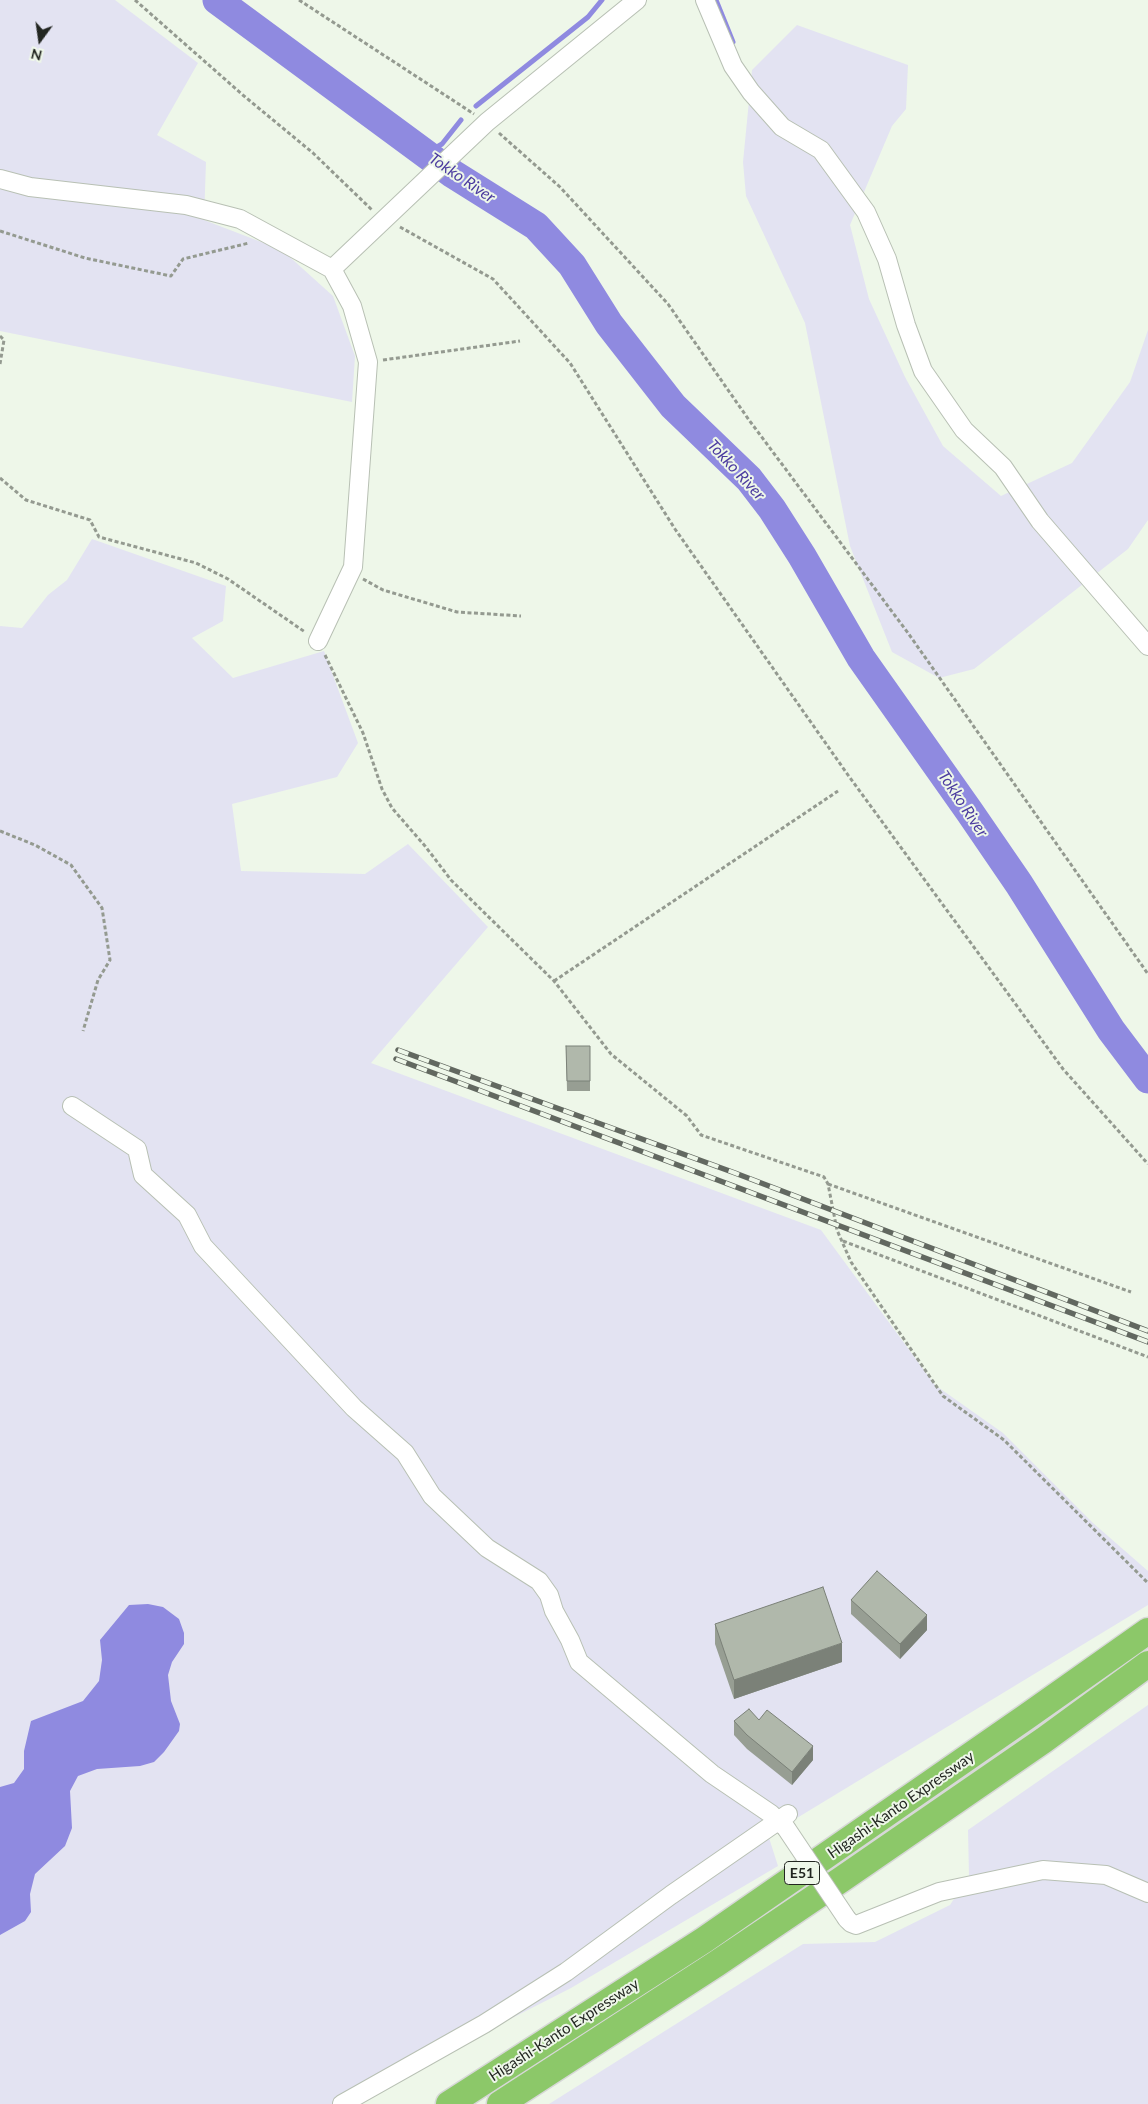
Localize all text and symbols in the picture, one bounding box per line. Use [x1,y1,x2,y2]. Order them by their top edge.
north arrow [15,15,65,65]
text: N [29,45,44,65]
water label: Tokko River [425,149,499,207]
water label: Tokko River [703,436,769,504]
water label: Tokko River [934,767,992,841]
street label: Higashi-Kanto Expressway [824,1747,978,1863]
road number: E51 [784,1862,820,1885]
street label: Higashi-Kanto Expressway [486,1975,642,2085]

